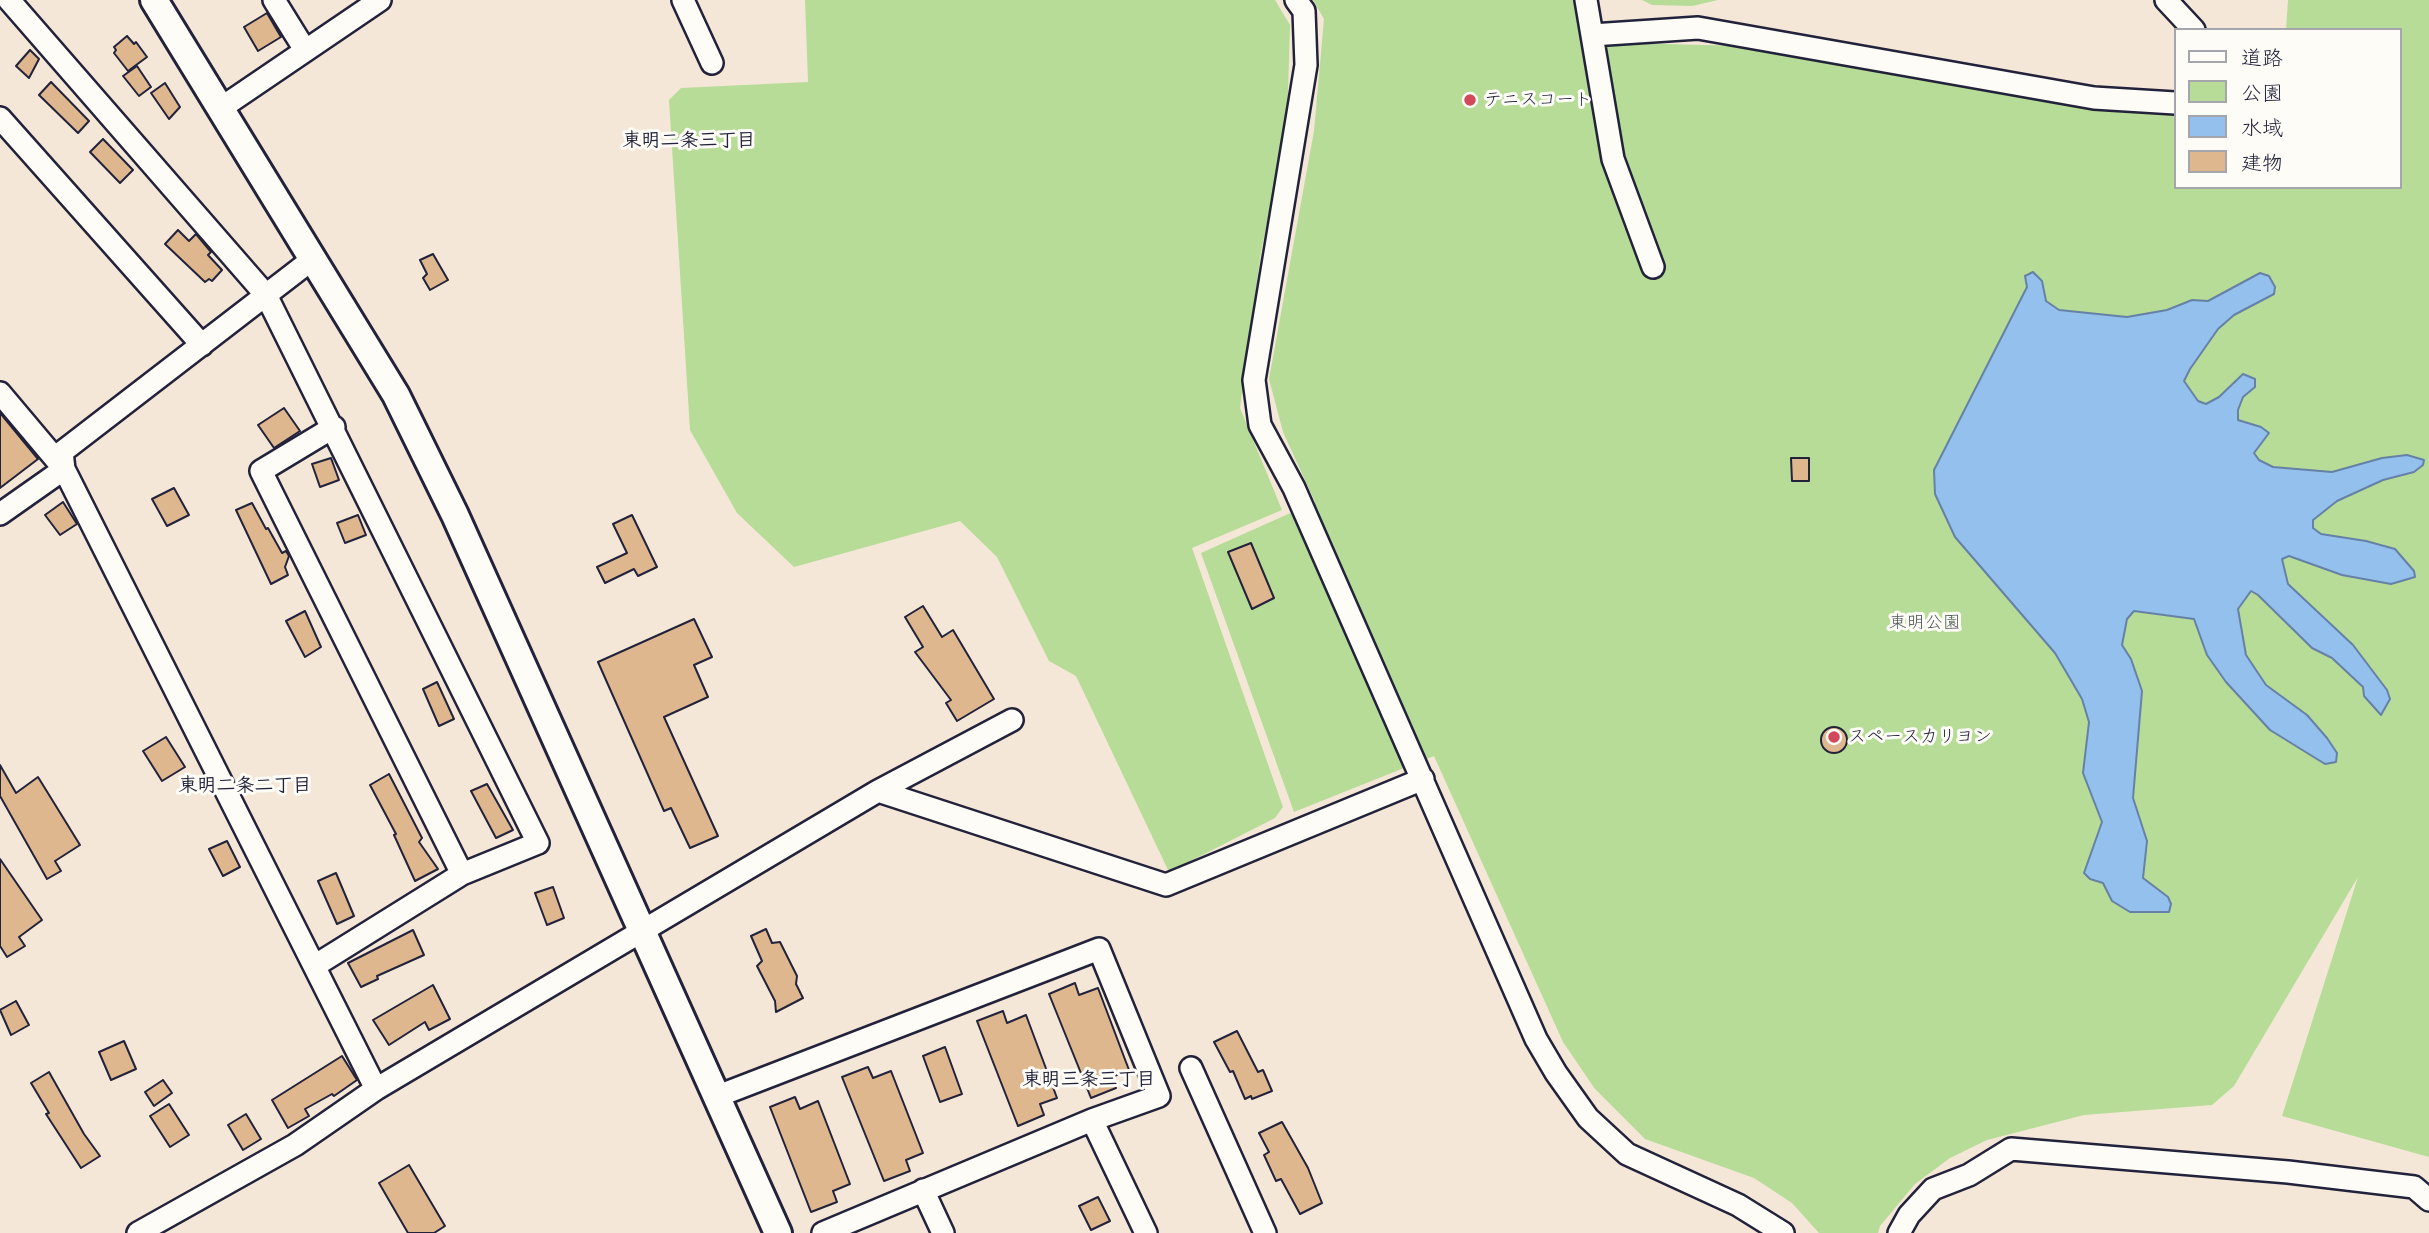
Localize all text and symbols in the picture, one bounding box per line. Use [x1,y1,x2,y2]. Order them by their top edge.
legend [2174,28,2401,189]
text: 道路 [2241,44,2283,72]
text: 公園 [2241,79,2283,107]
place label: テニスコート [1484,89,1592,111]
marker: テニスコート [1462,92,1478,108]
text: 水域 [2241,114,2283,142]
district label: 東明二条三丁目 [623,130,755,152]
text: 建物 [2241,149,2283,177]
park label: 東明公園 [1889,612,1961,634]
place label: スペースカリヨン [1848,726,1992,748]
marker: スペースカリヨン [1826,729,1842,745]
district label: 東明二条二丁目 [179,775,311,797]
district label: 東明三条三丁目 [1023,1069,1155,1091]

